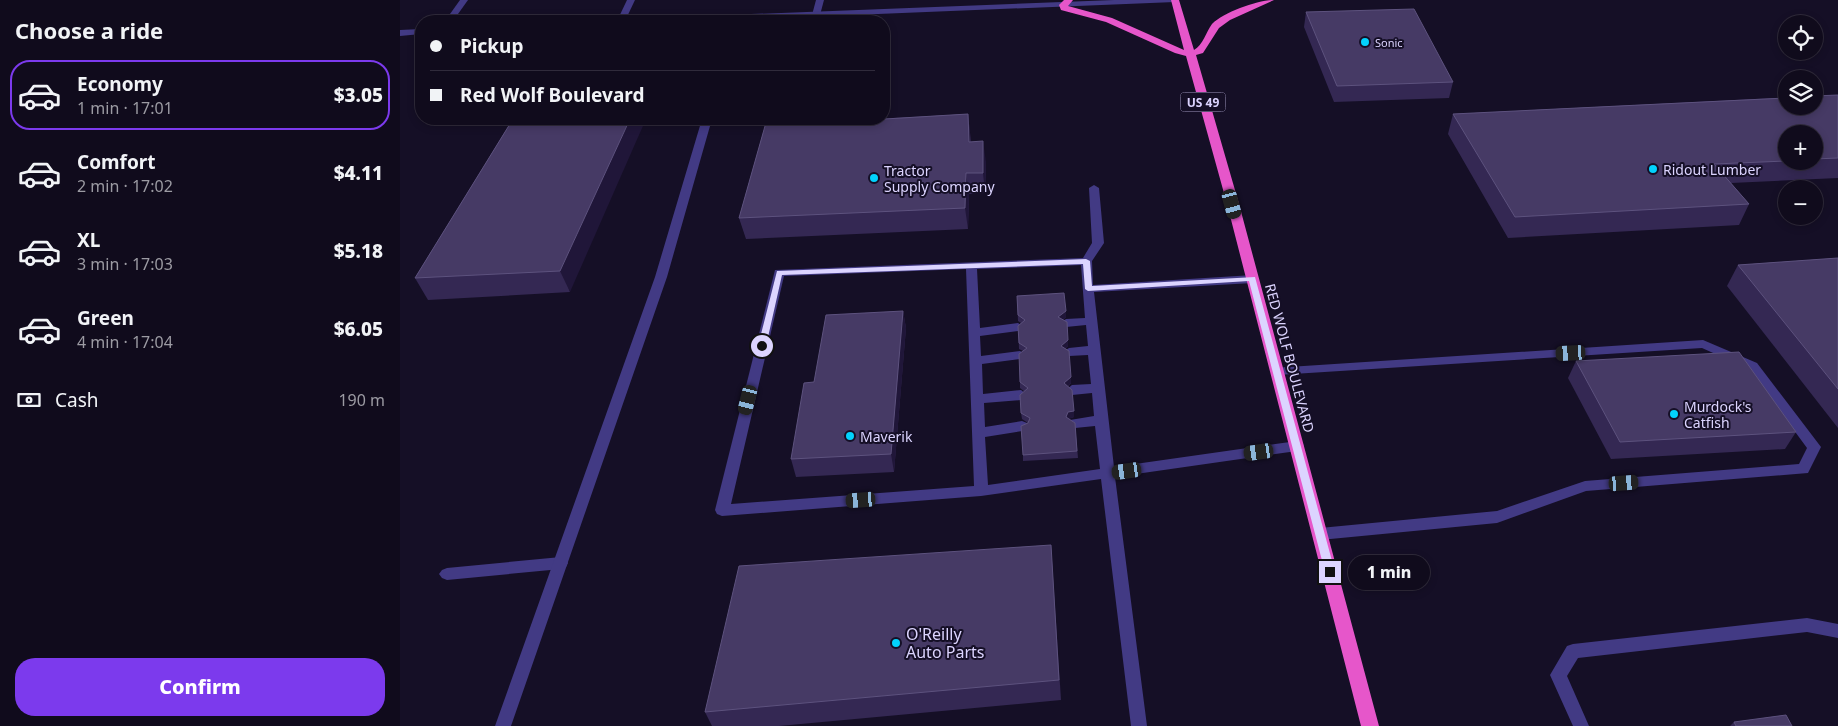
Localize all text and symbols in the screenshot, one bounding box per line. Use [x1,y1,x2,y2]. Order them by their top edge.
text: Choose a ride [15,15,163,45]
map controls [1778,15,1823,225]
button: locate [1778,15,1823,60]
text: Pickup [460,33,523,59]
place label: Sonic [1375,35,1403,50]
marker: Sonic [1359,36,1371,48]
button: layers [1778,70,1823,115]
text: Economy [77,71,163,97]
icon: car [17,73,62,118]
text: $3.05 [334,82,383,108]
text: Red Wolf Boulevard [460,82,644,108]
road number: US 49 [1180,92,1226,111]
text: 1 min · 17:01 [77,97,173,119]
button: + [1778,125,1823,170]
text: Comfort [77,149,156,175]
icon: car [17,151,62,196]
text: $4.11 [334,160,383,186]
place label: Ridout Lumber [1663,160,1761,179]
place label: Tractor Supply Company [884,161,995,196]
marker: Ridout Lumber [1647,163,1659,175]
marker: Tractor Supply Company [868,172,880,184]
text: 2 min · 17:02 [77,175,173,197]
button: − [1778,180,1823,225]
car [1220,188,1243,220]
text: XL [77,227,100,253]
icon: car [17,229,62,274]
text: $5.18 [334,238,383,264]
text: 3 min · 17:03 [77,253,173,275]
street label: RED WOLF BOULEVARD [1261,281,1319,435]
text: Green [77,305,134,331]
icon: car [17,307,62,352]
text: $6.05 [334,316,383,342]
text: 4 min · 17:04 [77,331,173,353]
route start [751,335,773,357]
car [1555,345,1586,361]
car [737,384,758,416]
icon: cash [15,386,43,414]
text: Cash [55,387,99,413]
text: 190 m [338,389,385,411]
place label: Murdock's Catfish [1684,397,1752,432]
marker: Murdock's Catfish [1668,408,1680,420]
place label: Maverik [860,427,913,446]
marker: Maverik [844,430,856,442]
car [1243,442,1274,462]
car [1111,461,1142,481]
car [1608,474,1639,492]
car [845,491,876,509]
callout: 1 min [1348,554,1430,590]
route end [1319,561,1341,583]
text: 1 min [1367,561,1411,583]
place label: O'Reilly Auto Parts [906,623,984,663]
marker: O'Reilly Auto Parts [890,637,902,649]
button: Confirm [15,658,385,716]

